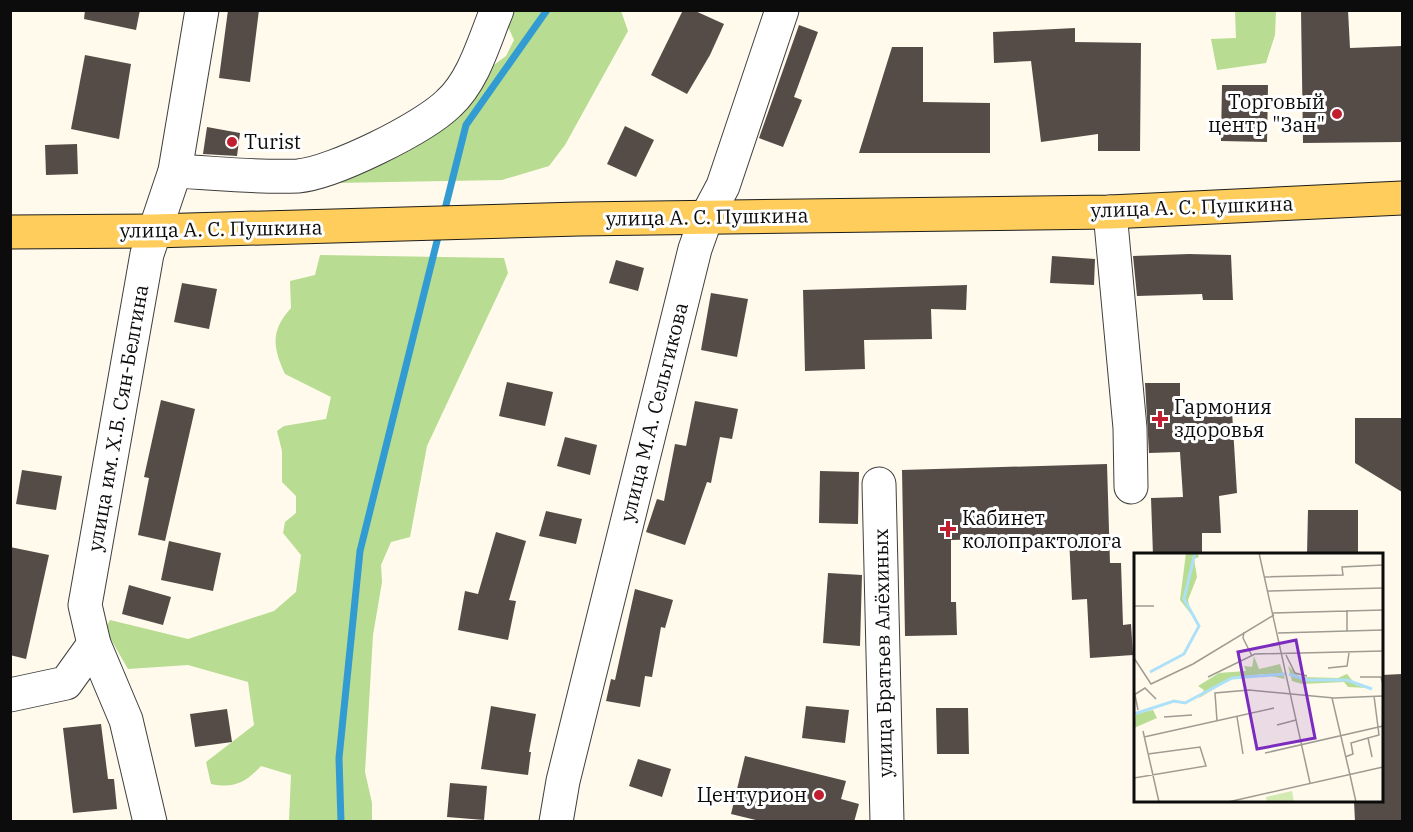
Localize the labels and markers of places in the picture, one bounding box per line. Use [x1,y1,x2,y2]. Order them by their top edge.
place label: Торговый центр "Зан" [1208,88,1325,138]
marker: Торговый центр "Зан" [1330,107,1344,121]
place label: Turist [244,128,301,155]
marker: Turist [225,135,239,149]
place label: Гармония здоровья [1174,393,1272,443]
marker: Гармония здоровья [1151,410,1169,428]
place label: Кабинет колопрактолога [962,504,1122,554]
marker: Кабинет колопрактолога [939,520,957,538]
place label: Центурион [697,781,807,808]
marker: Центурион [812,788,826,802]

